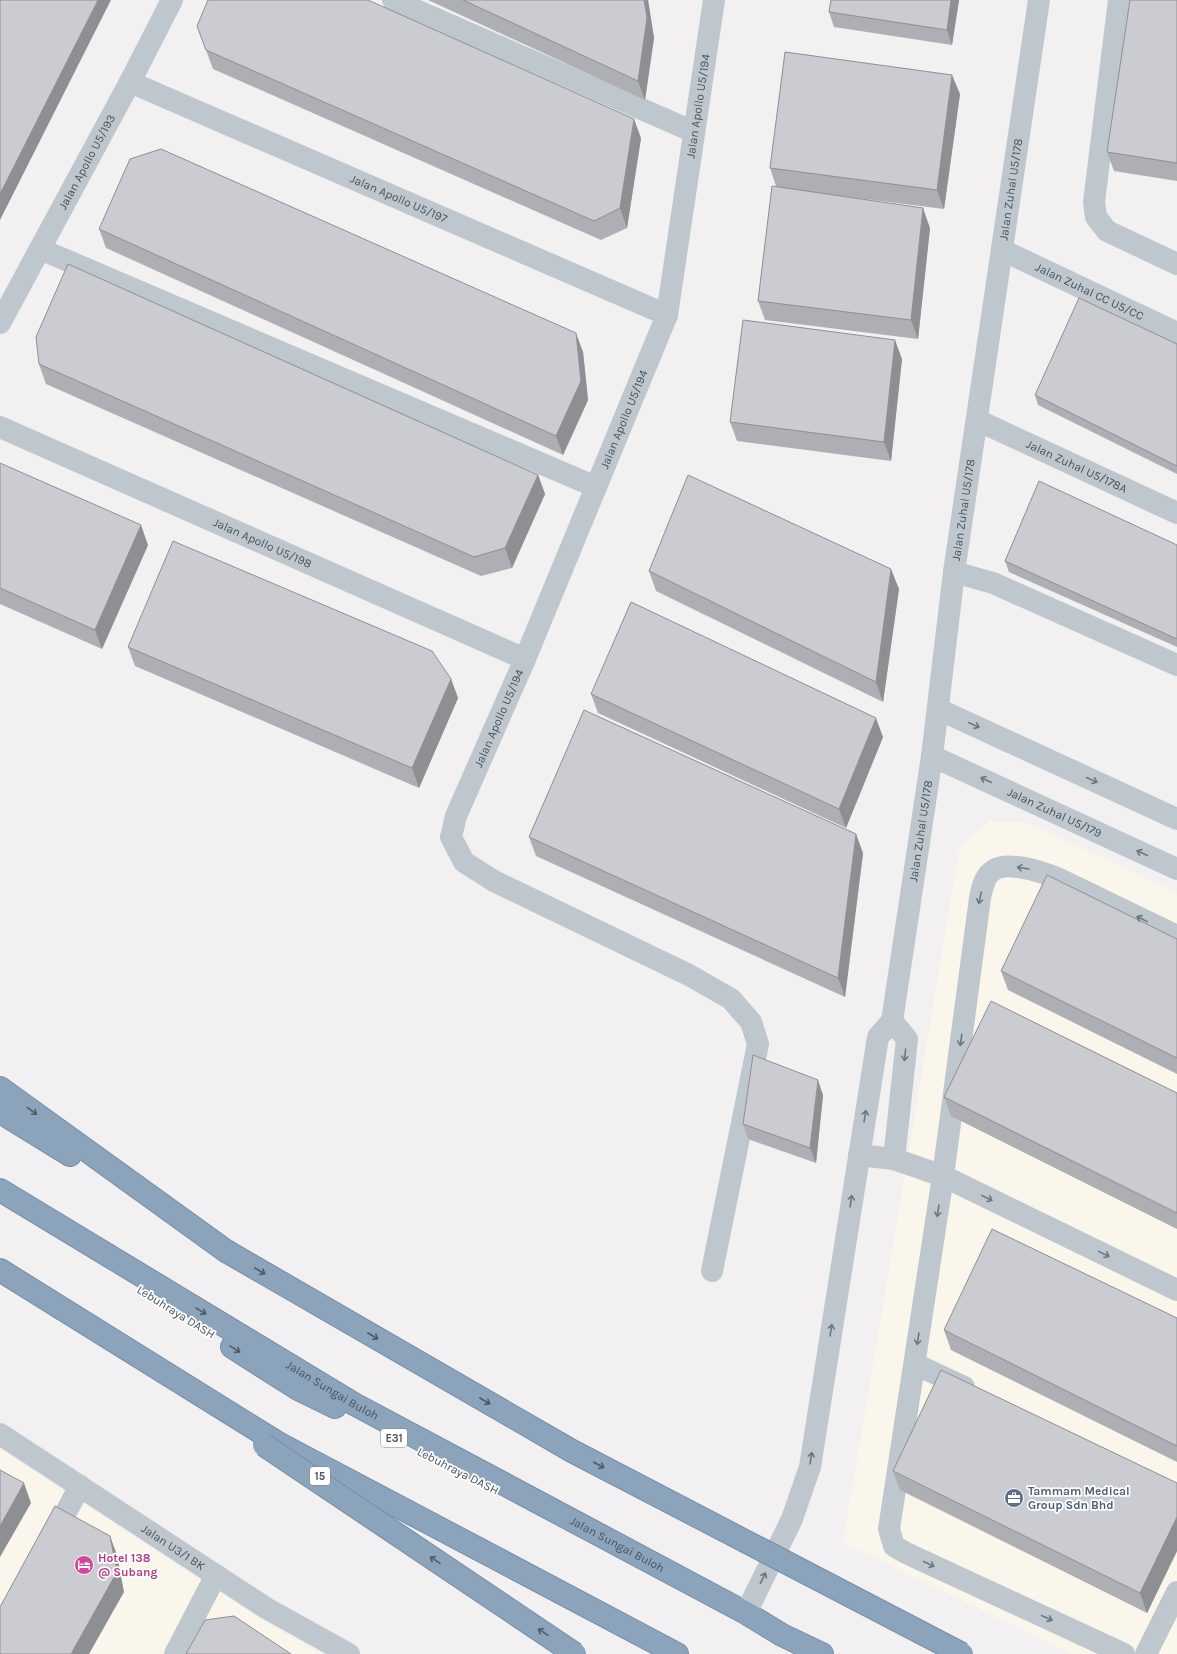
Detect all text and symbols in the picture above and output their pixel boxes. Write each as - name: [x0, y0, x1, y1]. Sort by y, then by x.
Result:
- street label: Jalan Apollo U5/194: [683, 53, 713, 160]
- street label: Jalan Apollo U5/193: [56, 112, 118, 212]
- street label: Jalan Zuhal U5/178: [996, 138, 1025, 241]
- street label: Jalan Apollo U5/197: [348, 171, 450, 226]
- street label: Jalan Zuhal CC U5/CC: [1033, 260, 1146, 323]
- street label: Jalan Apollo U5/194: [597, 368, 651, 471]
- street label: Jalan Zuhal U5/178A: [1024, 437, 1130, 496]
- street label: Jalan Zuhal U5/178: [949, 458, 978, 562]
- street label: Jalan Apollo U5/198: [211, 515, 314, 571]
- street label: Jalan Apollo U5/194: [471, 667, 527, 770]
- one-way arrow: [967, 722, 979, 729]
- one-way arrow: [980, 776, 992, 783]
- one-way arrow: [1085, 777, 1097, 784]
- street label: Jalan Zuhal U5/178: [906, 779, 935, 883]
- street label: Jalan Zuhal U5/179: [1005, 785, 1104, 840]
- one-way arrow: [1136, 849, 1148, 856]
- one-way arrow: [1017, 864, 1030, 872]
- one-way arrow: [976, 891, 984, 904]
- one-way arrow: [1136, 915, 1148, 922]
- one-way arrow: [957, 1034, 965, 1047]
- one-way arrow: [901, 1048, 909, 1061]
- one-way arrow: [26, 1107, 37, 1115]
- one-way arrow: [861, 1110, 869, 1123]
- one-way arrow: [847, 1195, 855, 1208]
- one-way arrow: [981, 1195, 993, 1202]
- one-way arrow: [934, 1204, 942, 1217]
- one-way arrow: [1098, 1251, 1110, 1258]
- one-way arrow: [254, 1267, 266, 1275]
- street label: Lebuhraya DASH: [134, 1282, 218, 1342]
- one-way arrow: [195, 1308, 207, 1316]
- one-way arrow: [827, 1324, 835, 1337]
- one-way arrow: [367, 1332, 379, 1340]
- one-way arrow: [914, 1333, 922, 1346]
- one-way arrow: [229, 1345, 240, 1353]
- street label: Jalan Sungai Buloh: [283, 1358, 381, 1423]
- one-way arrow: [479, 1397, 491, 1405]
- road number: E31: [381, 1429, 407, 1447]
- street label: Lebuhraya DASH: [415, 1444, 501, 1498]
- one-way arrow: [807, 1452, 815, 1465]
- one-way arrow: [592, 1461, 604, 1469]
- road number: 15: [310, 1467, 330, 1485]
- place label: Tammam Medical Group Sdn Bhd: [1028, 1484, 1130, 1512]
- office icon: Tammam Medical Group Sdn Bhd: [1003, 1487, 1025, 1509]
- street label: Jalan Sungai Buloh: [568, 1513, 667, 1575]
- street label: Jalan U3/1 BK: [139, 1521, 208, 1574]
- place label: Hotel 138 @ Subang: [98, 1551, 157, 1579]
- hotel icon: Hotel 138 @ Subang: [73, 1554, 95, 1576]
- one-way arrow: [430, 1556, 441, 1564]
- one-way arrow: [922, 1561, 934, 1568]
- one-way arrow: [760, 1573, 767, 1585]
- one-way arrow: [1040, 1615, 1052, 1622]
- one-way arrow: [538, 1628, 549, 1636]

